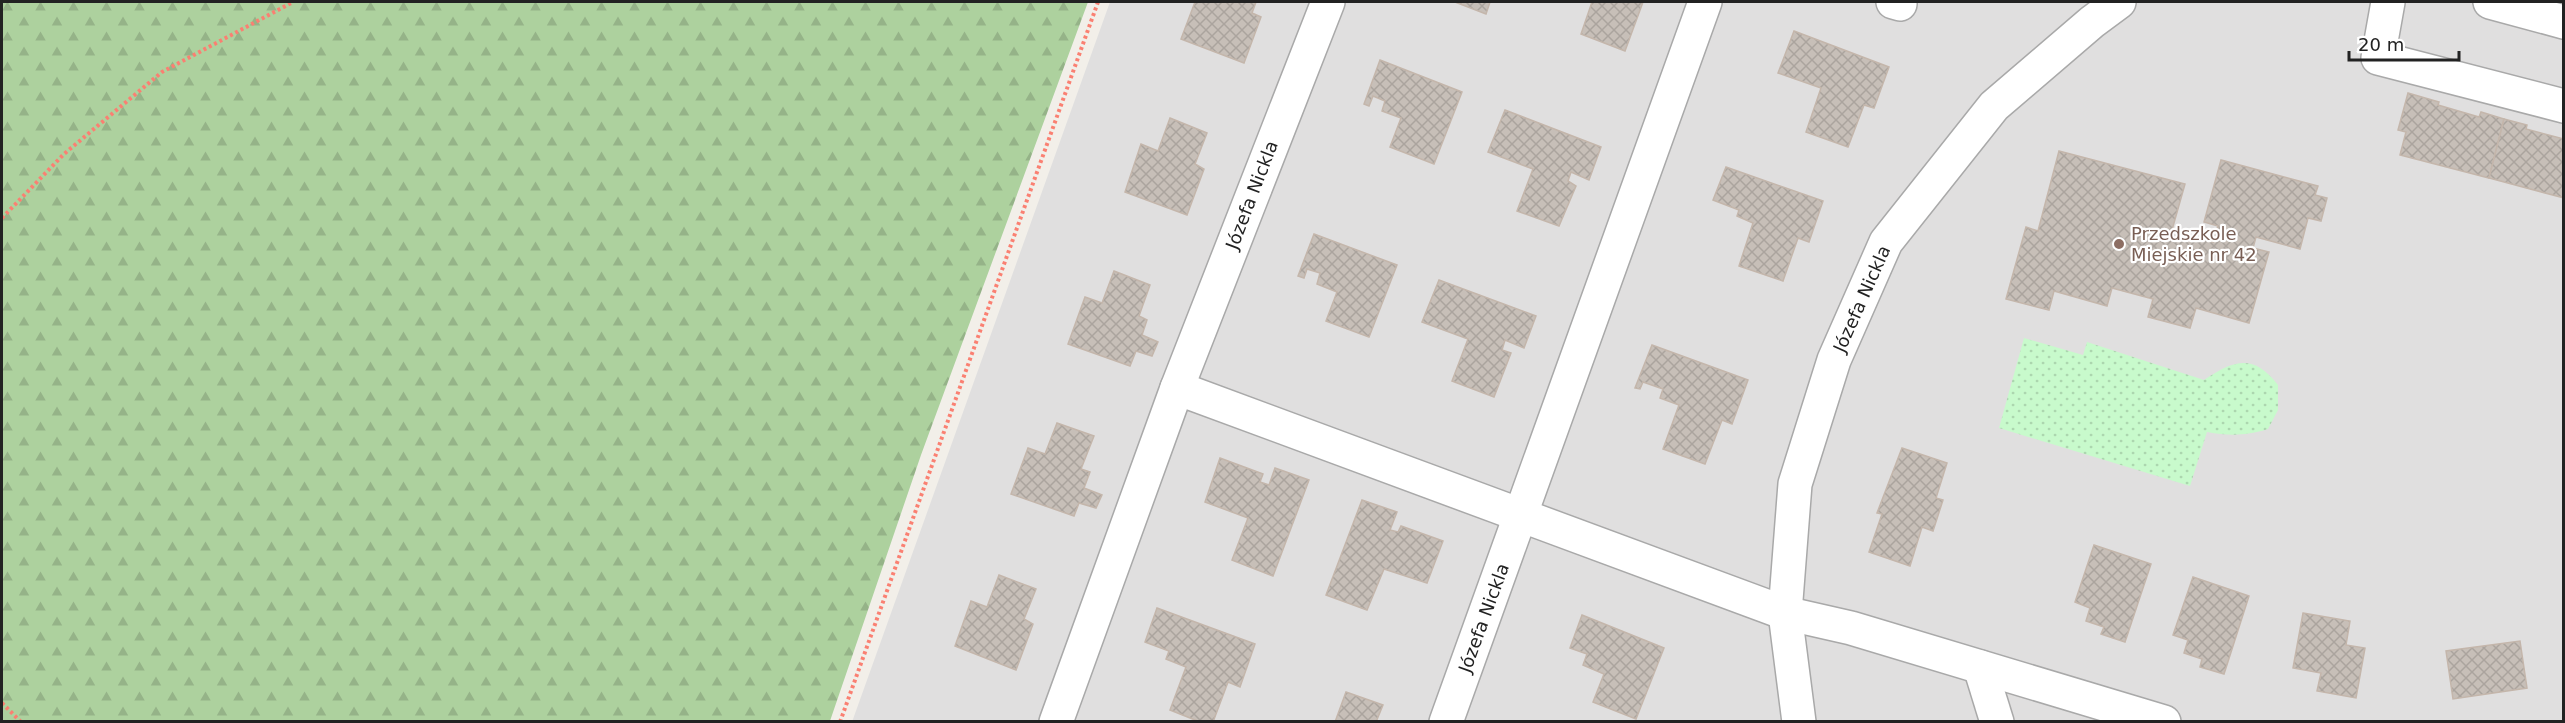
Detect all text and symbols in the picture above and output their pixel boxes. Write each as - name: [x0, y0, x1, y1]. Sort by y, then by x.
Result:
- scale bar: [2349, 24, 2458, 62]
- text: 20 m: [2358, 34, 2404, 55]
- street label: Józefa Nickla: [1221, 137, 1282, 253]
- place label: Przedszkole Miejskie nr 42: [2131, 223, 2257, 265]
- marker: Przedszkole Miejskie nr 42: [2112, 237, 2126, 251]
- street label: Józefa Nickla: [1828, 242, 1894, 356]
- street label: Józefa Nickla: [1454, 560, 1513, 676]

